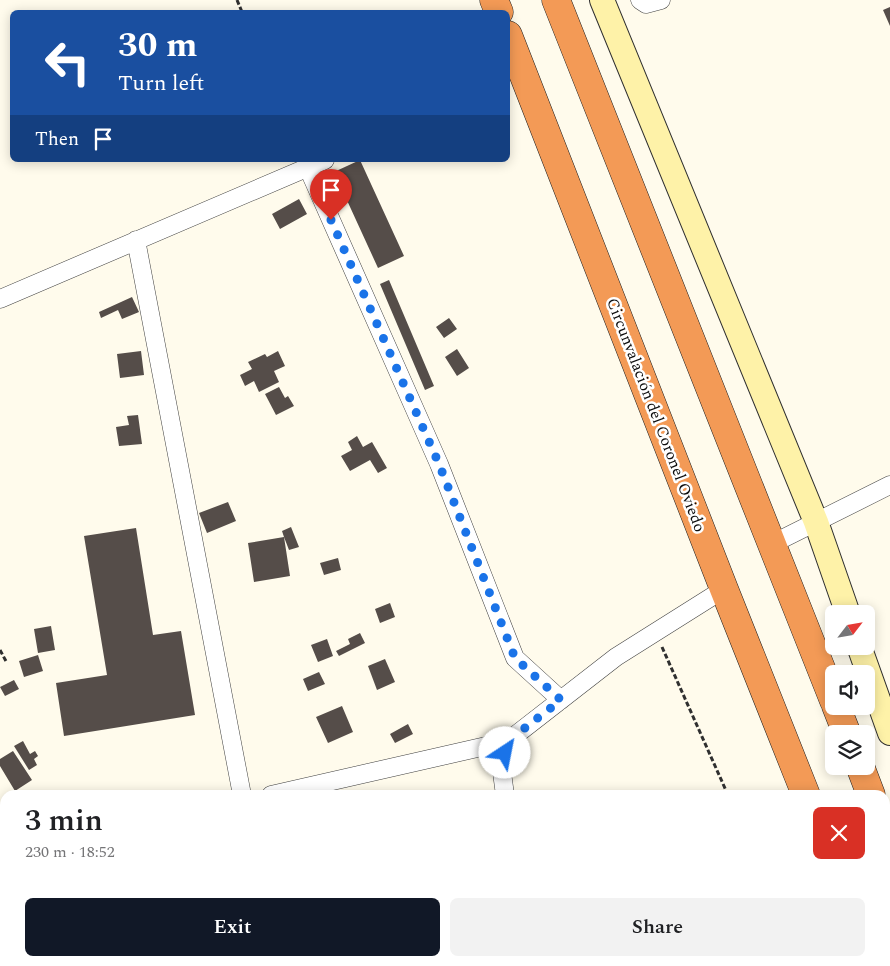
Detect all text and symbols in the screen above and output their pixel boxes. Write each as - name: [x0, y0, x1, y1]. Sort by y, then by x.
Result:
- text: 30 m: [118, 19, 198, 72]
- icon: left: [35, 30, 100, 95]
- text: Turn left: [118, 67, 204, 100]
- text: Then: [35, 125, 79, 154]
- icon: arrive: [89, 125, 117, 153]
- pin: [310, 169, 352, 220]
- icon: arrive: [317, 176, 345, 204]
- street label: Circunvalación del Coronel Oviedo: [600, 294, 712, 536]
- north arrow: [825, 605, 875, 655]
- map controls: [825, 605, 875, 775]
- button: sound: [825, 665, 875, 715]
- button: layers: [825, 725, 875, 775]
- position arrow: [478, 726, 530, 778]
- text: 3 min: [25, 798, 103, 844]
- button: close: [813, 807, 865, 859]
- text: 230 m · 18:52: [25, 840, 115, 864]
- button: Exit: [25, 898, 440, 956]
- button: Share: [450, 898, 865, 956]

